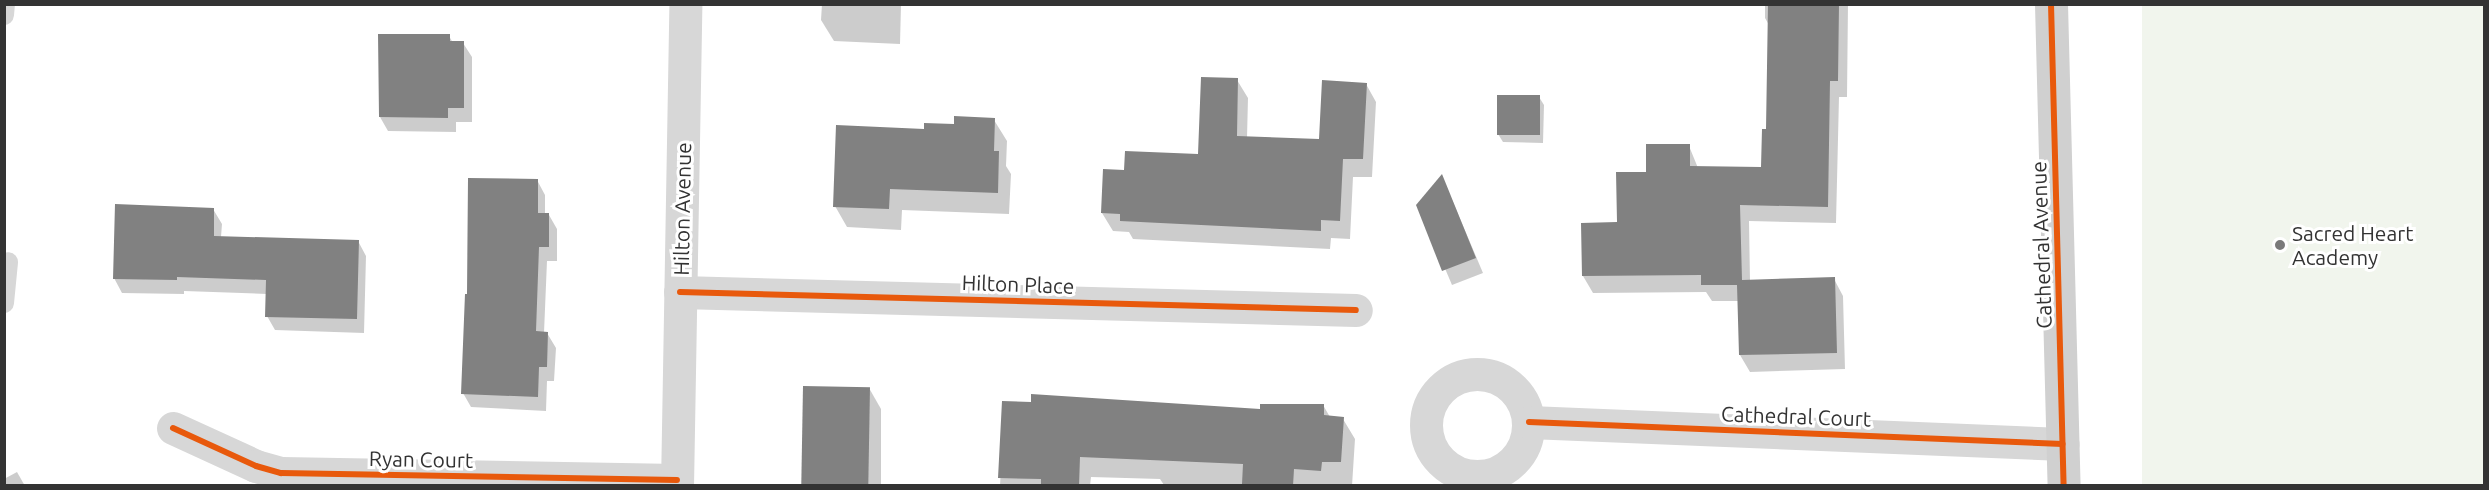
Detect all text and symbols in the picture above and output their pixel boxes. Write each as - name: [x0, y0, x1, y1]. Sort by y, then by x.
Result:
- street label: Hilton Avenue: [668, 142, 696, 276]
- street label: Cathedral Avenue: [2025, 161, 2057, 329]
- place label: Sacred Heart Academy: [2292, 220, 2413, 270]
- marker: Sacred Heart Academy: [2273, 238, 2287, 252]
- street label: Hilton Place: [961, 269, 1075, 299]
- street label: Cathedral Court: [1721, 401, 1871, 431]
- street label: Ryan Court: [369, 445, 473, 473]

